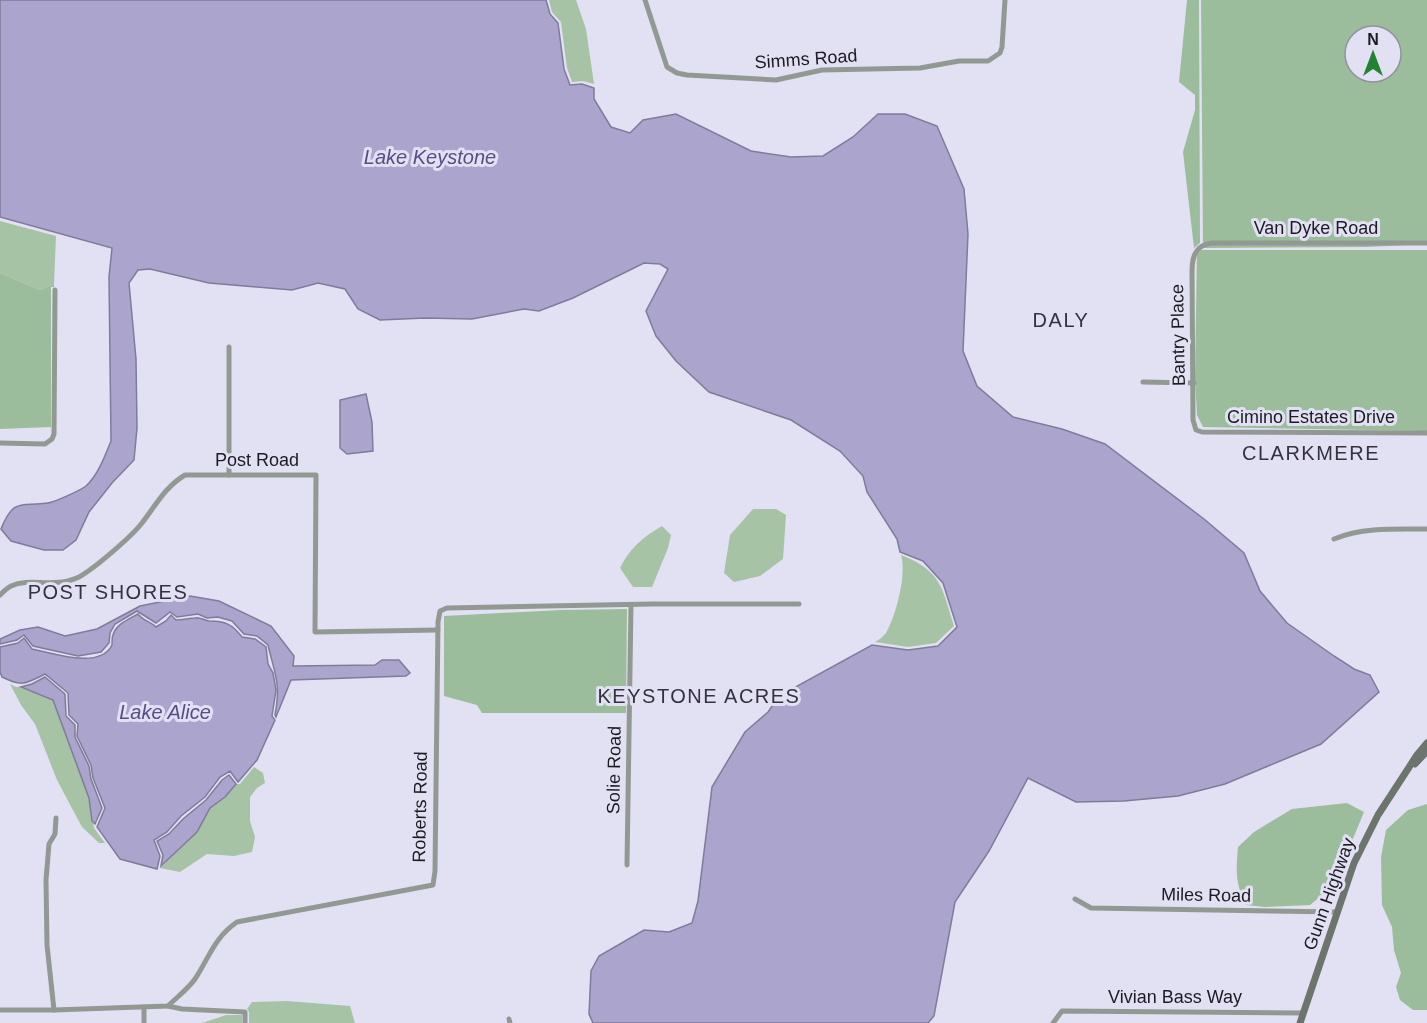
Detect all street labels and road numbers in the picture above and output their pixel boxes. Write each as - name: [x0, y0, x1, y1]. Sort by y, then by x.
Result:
- street label: Simms Road: [754, 45, 858, 73]
- street label: Van Dyke Road: [1254, 218, 1378, 238]
- street label: Bantry Place: [1167, 284, 1189, 386]
- street label: Cimino Estates Drive: [1227, 407, 1395, 427]
- street label: Post Road: [215, 450, 299, 470]
- street label: Solie Road: [603, 726, 625, 814]
- street label: Roberts Road: [409, 751, 431, 863]
- street label: Gunn Highway: [1299, 835, 1359, 953]
- street label: Miles Road: [1161, 884, 1251, 906]
- street label: Vivian Bass Way: [1108, 987, 1242, 1007]

